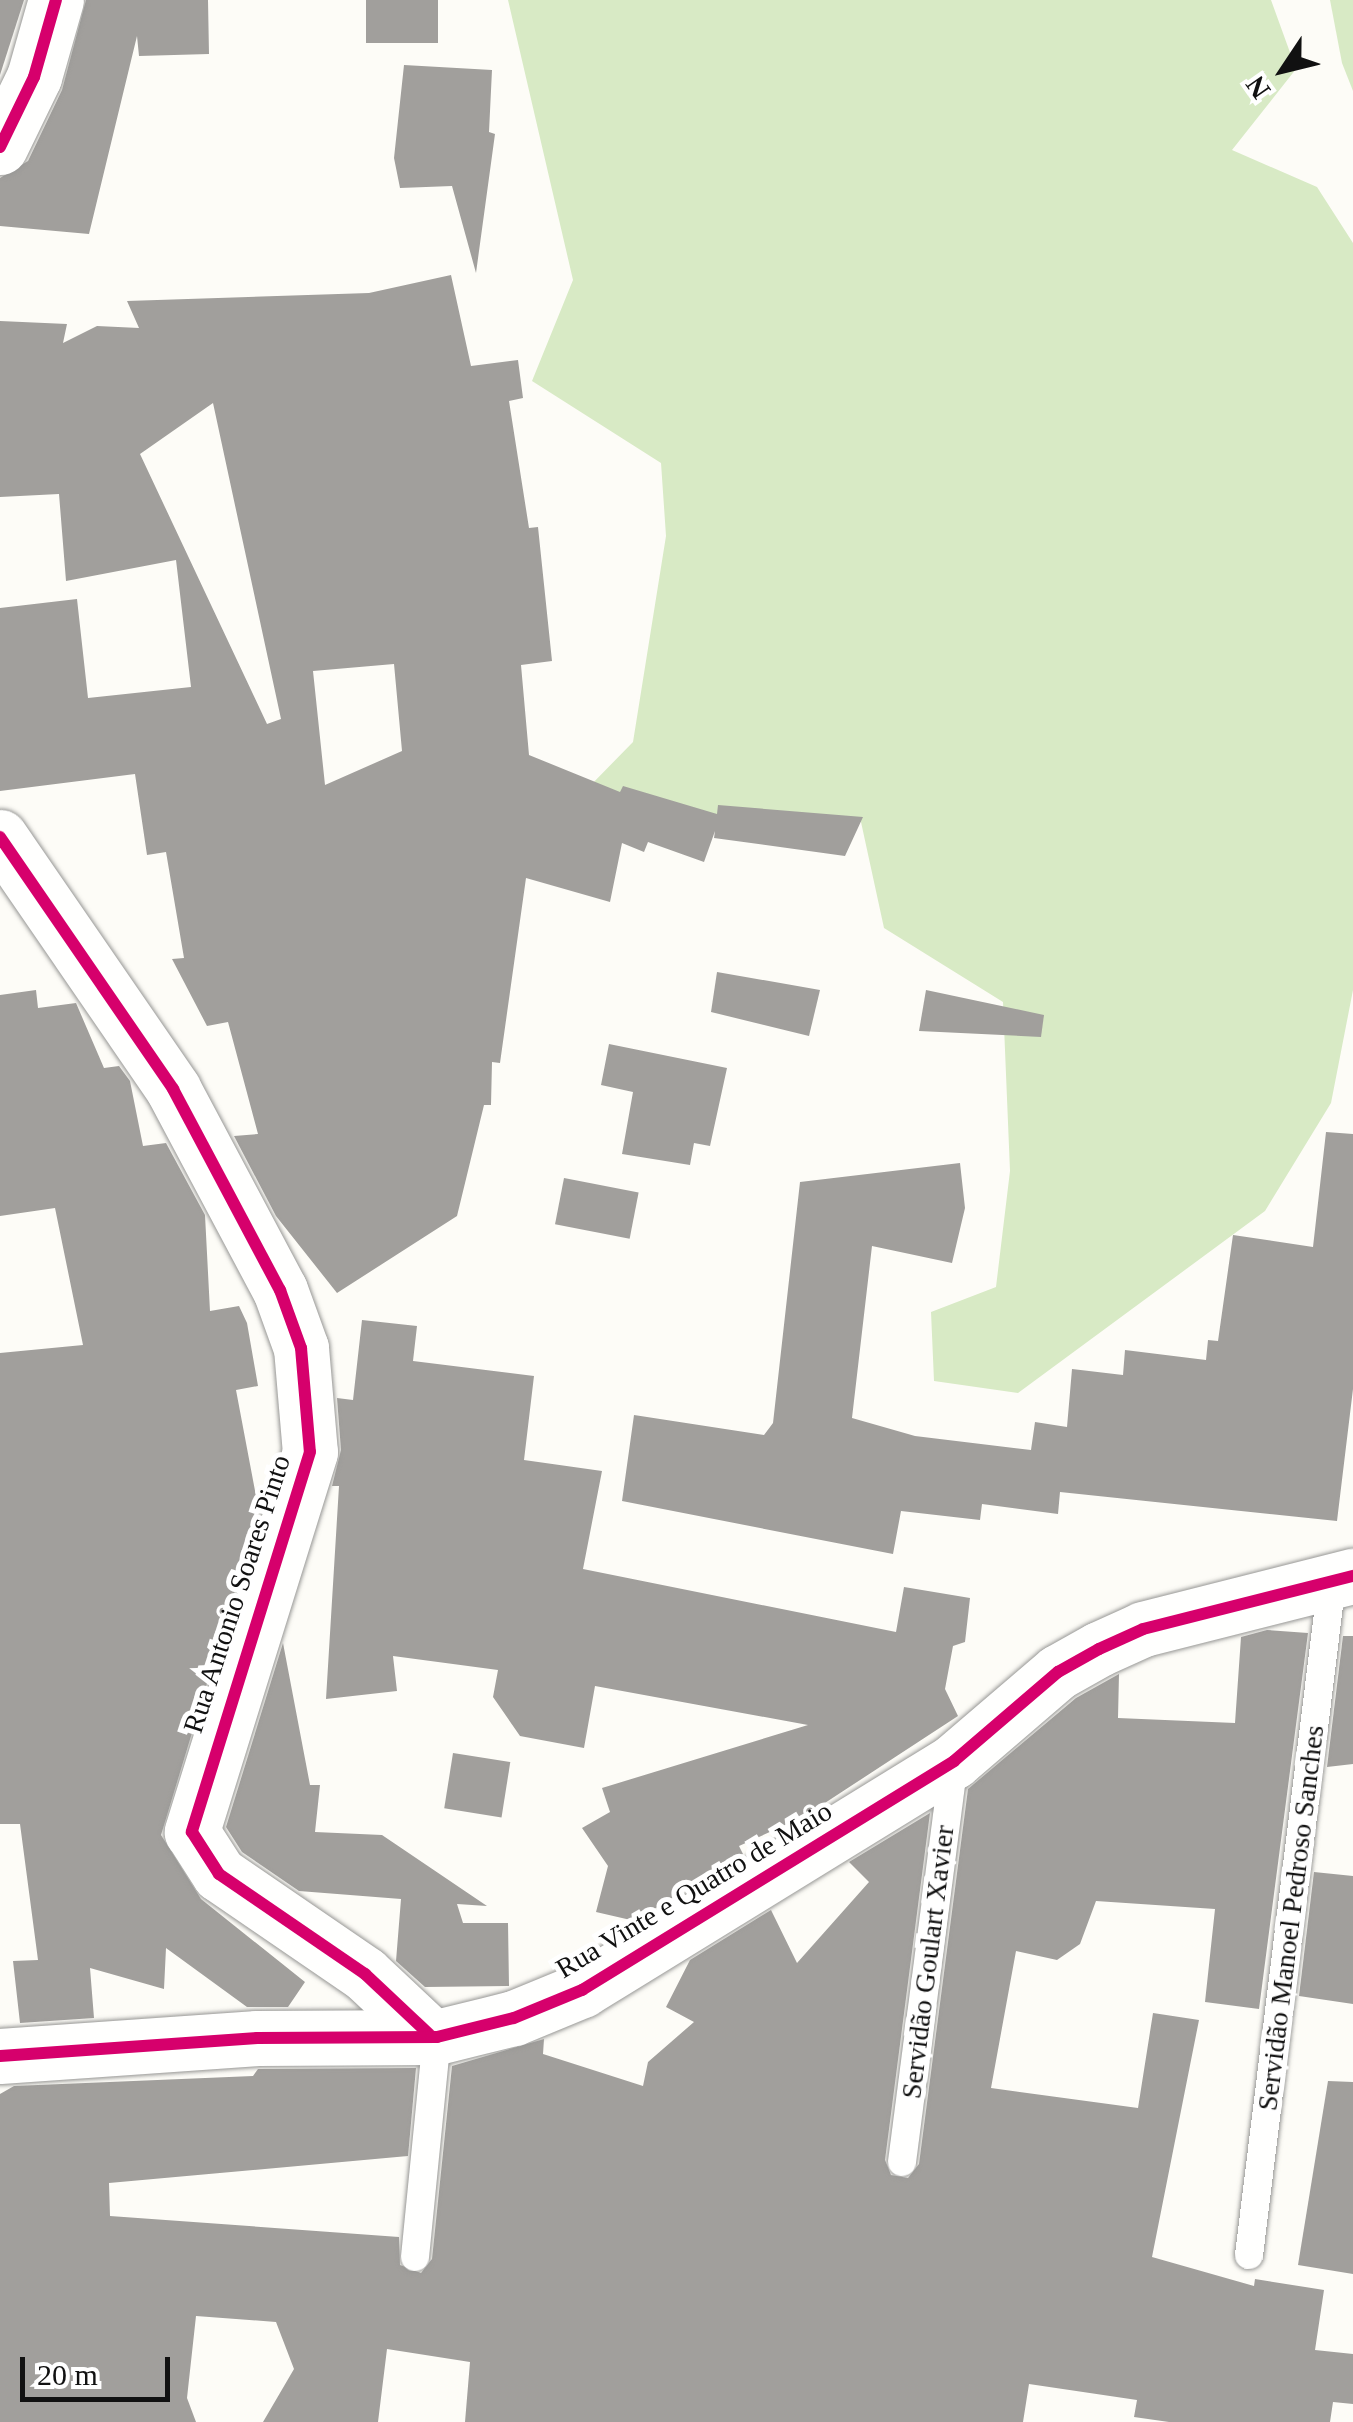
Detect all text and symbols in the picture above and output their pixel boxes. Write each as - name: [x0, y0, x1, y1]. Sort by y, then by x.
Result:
- north arrow: [1233, 20, 1333, 120]
- text: N: [1240, 70, 1277, 105]
- street label: Rua Antonio Soares Pinto: [176, 1450, 298, 1738]
- street label: Servidão Manoel Pedroso Sanches: [1251, 1723, 1331, 2113]
- street label: Rua Vinte e Quatro de Maio: [550, 1794, 838, 1986]
- street label: Servidão Goulart Xavier: [895, 1823, 961, 2101]
- scale bar: [25, 2337, 175, 2399]
- text: 20 m: [37, 2358, 98, 2391]

